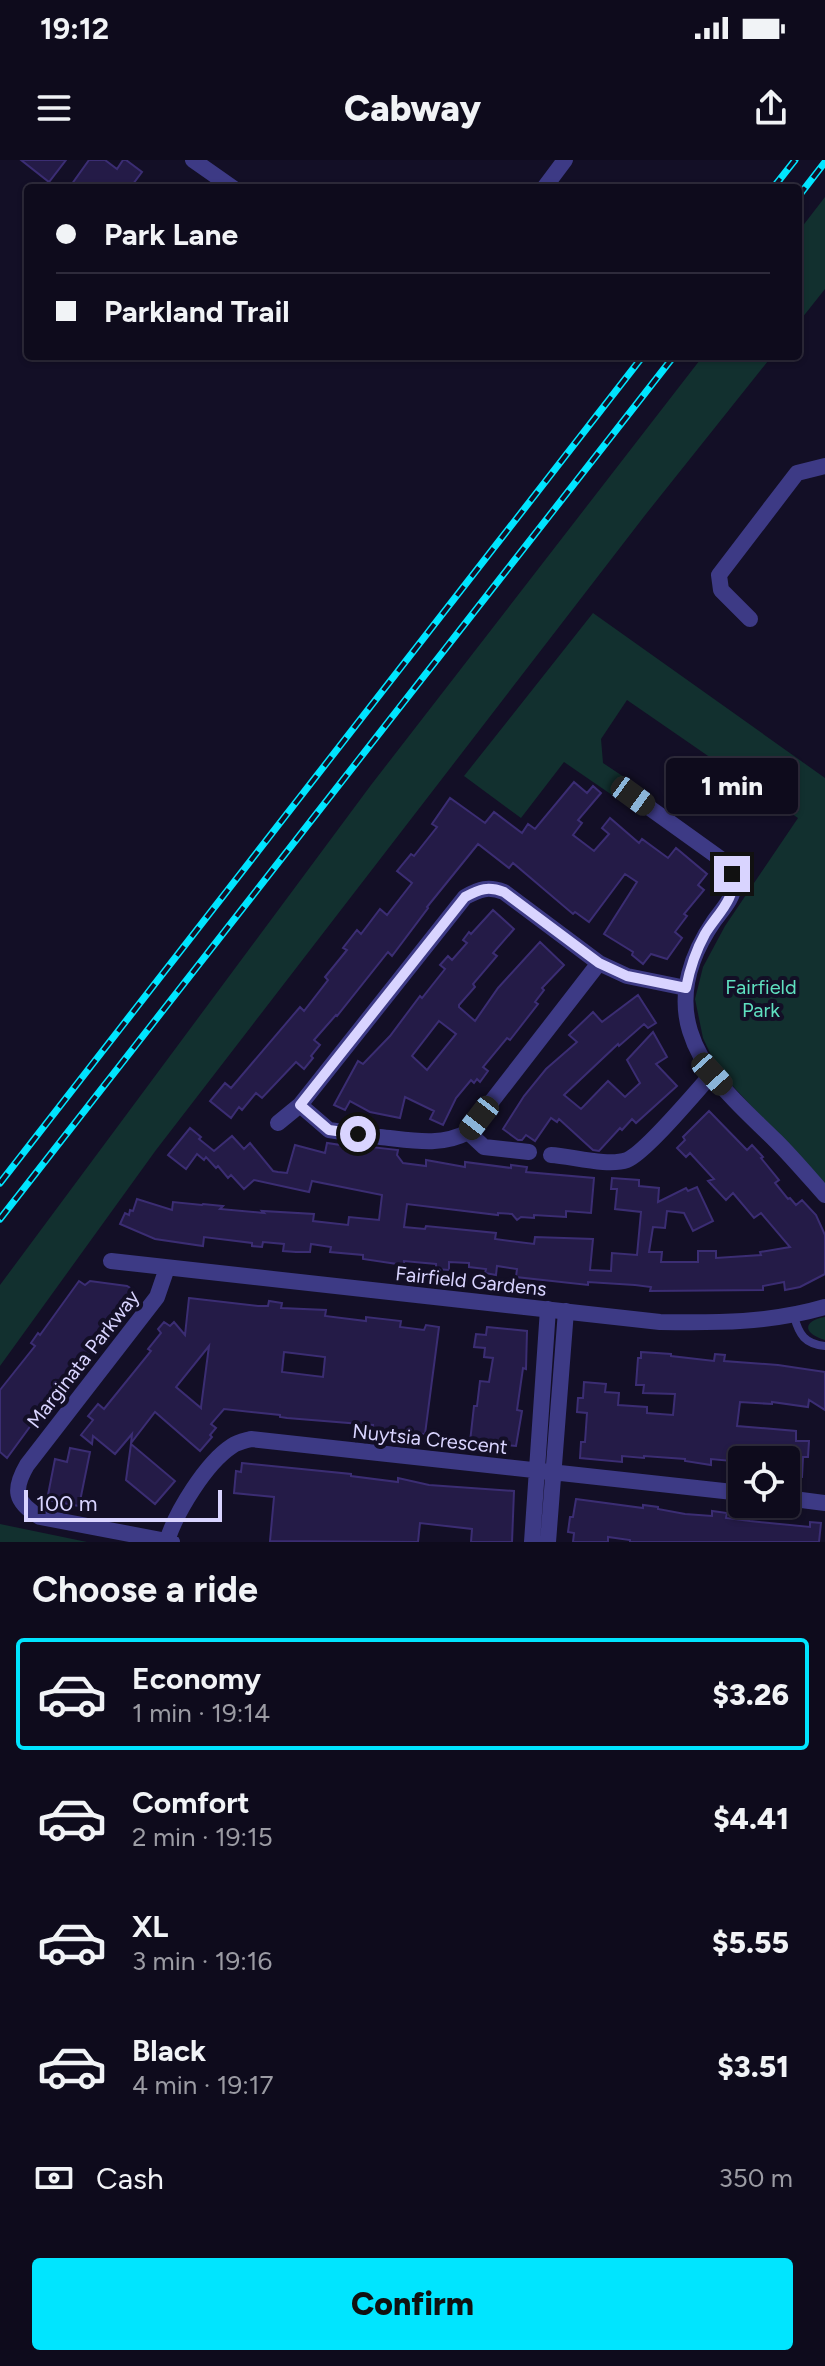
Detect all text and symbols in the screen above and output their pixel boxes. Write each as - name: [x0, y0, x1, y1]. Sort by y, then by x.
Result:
- text: 19:12: [40, 10, 109, 47]
- icon: menu: [32, 86, 76, 130]
- icon: share: [749, 86, 793, 130]
- text: Cabway: [344, 87, 481, 130]
- text: Park Lane: [104, 216, 238, 253]
- text: Parkland Trail: [104, 293, 290, 330]
- callout: 1 min: [666, 758, 798, 814]
- text: 1 min: [701, 770, 763, 802]
- car: [607, 772, 659, 820]
- route end: [714, 856, 750, 892]
- park label: Fairfield Park: [725, 975, 797, 1022]
- car: [687, 1048, 737, 1100]
- car: [455, 1092, 503, 1144]
- route start: [340, 1116, 376, 1152]
- street label: Fairfield Gardens: [394, 1261, 548, 1301]
- street label: Marginata Parkway: [22, 1285, 145, 1433]
- street label: Nuytsia Crescent: [351, 1419, 509, 1459]
- map controls: [728, 1446, 800, 1518]
- button: locate: [728, 1446, 800, 1518]
- scale bar: [24, 1486, 222, 1522]
- text: 100 m: [36, 1490, 97, 1517]
- text: Choose a ride: [32, 1568, 258, 1611]
- icon: car: [36, 1658, 108, 1730]
- text: Economy: [132, 1660, 261, 1697]
- text: $3.26: [712, 1676, 789, 1713]
- text: 1 min · 19:14: [132, 1697, 270, 1729]
- icon: car: [36, 1782, 108, 1854]
- text: Comfort: [132, 1784, 250, 1821]
- text: $4.41: [713, 1800, 789, 1837]
- text: 2 min · 19:15: [132, 1821, 273, 1853]
- icon: car: [36, 1906, 108, 1978]
- text: XL: [132, 1908, 168, 1945]
- text: $5.55: [712, 1924, 789, 1961]
- text: 3 min · 19:16: [132, 1945, 272, 1977]
- icon: car: [36, 2030, 108, 2102]
- text: Black: [132, 2032, 206, 2069]
- text: $3.51: [717, 2048, 789, 2085]
- text: 4 min · 19:17: [132, 2069, 273, 2101]
- icon: cash: [32, 2156, 76, 2200]
- text: Cash: [96, 2160, 164, 2197]
- text: 350 m: [719, 2162, 793, 2194]
- button: Confirm: [32, 2258, 793, 2350]

